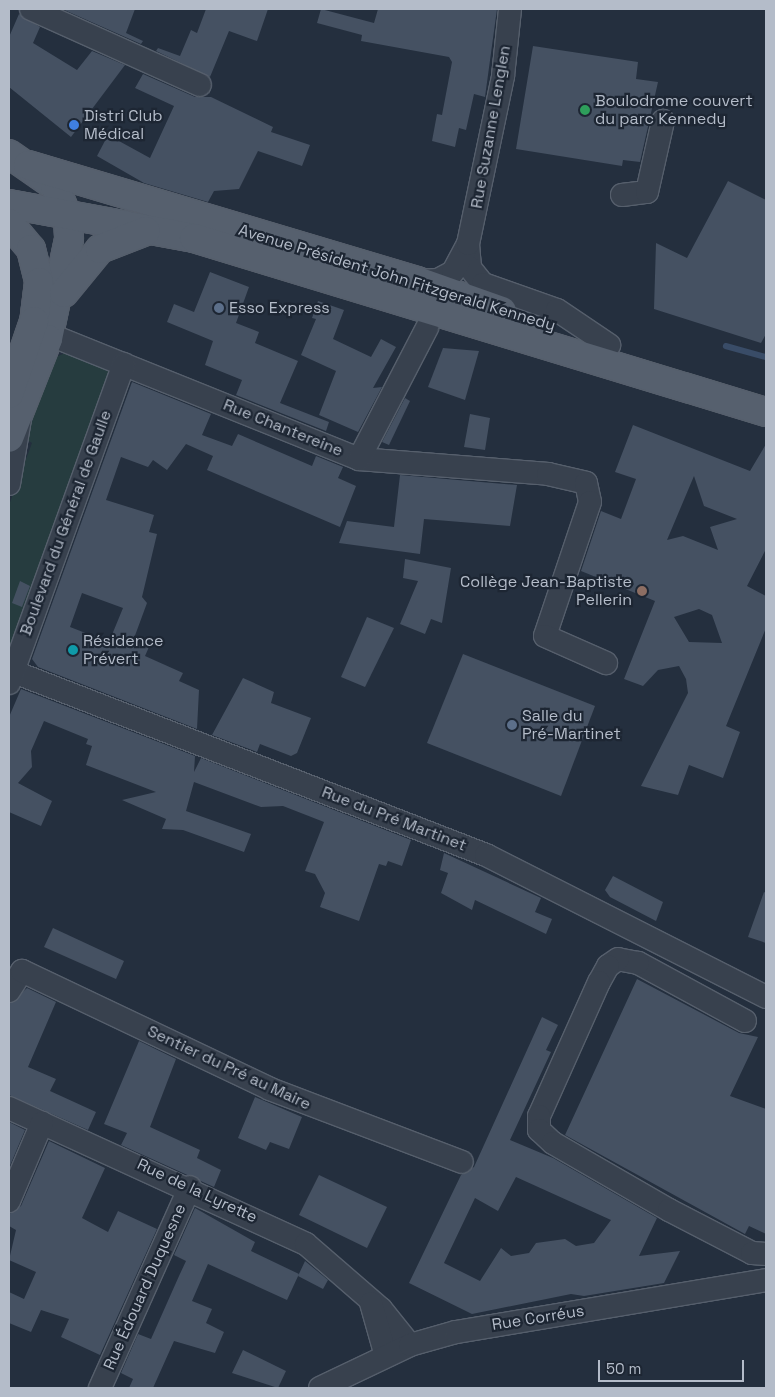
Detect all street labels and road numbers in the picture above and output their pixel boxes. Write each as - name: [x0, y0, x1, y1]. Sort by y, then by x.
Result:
- street label: Rue Suzanne Lenglen: [467, 44, 515, 210]
- street label: Avenue Président John Fitzgerald Kennedy: [236, 221, 558, 335]
- street label: Rue Chantereine: [220, 395, 346, 461]
- street label: Boulevard du Général de Gaulle: [16, 408, 116, 638]
- street label: Rue du Pré Martinet: [319, 783, 469, 855]
- street label: Sentier du Pré au Maire: [144, 1022, 314, 1114]
- street label: Rue de la Lyrette: [134, 1155, 260, 1227]
- street label: Rue Édouard Duquesne: [100, 1201, 190, 1373]
- street label: Rue Corréus: [491, 1301, 585, 1335]

